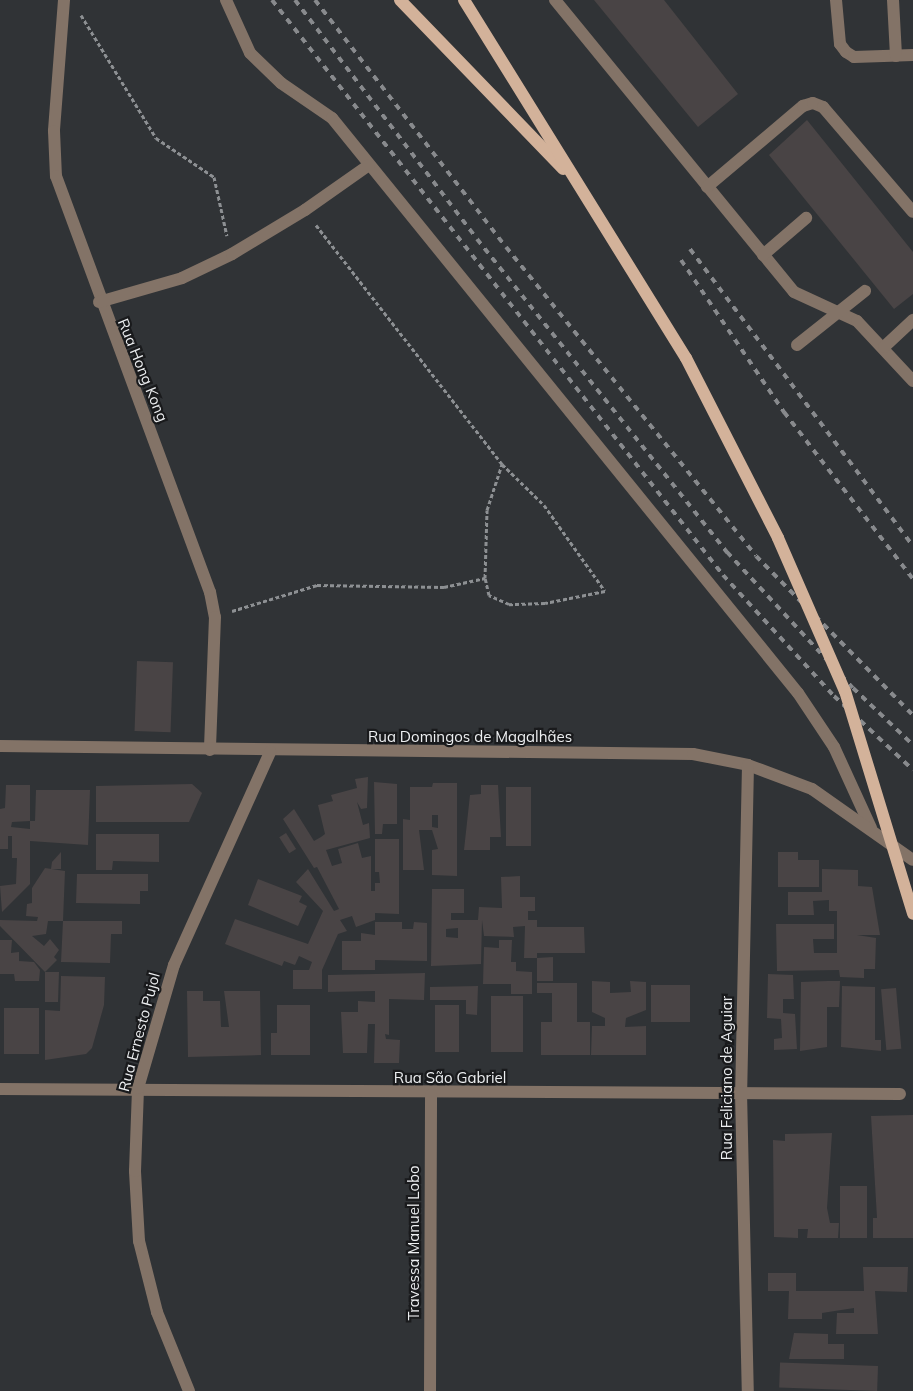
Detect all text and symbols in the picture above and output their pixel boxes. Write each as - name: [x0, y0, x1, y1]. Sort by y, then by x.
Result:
- street label: Rua Hong Kong: [114, 316, 172, 424]
- street label: Rua Domingos de Magalhães: [368, 728, 572, 746]
- street label: Rua Ernesto Pujol: [114, 971, 164, 1093]
- street label: Rua Feliciano de Aguiar: [718, 996, 736, 1160]
- street label: Rua São Gabriel: [394, 1069, 506, 1087]
- street label: Travessa Manuel Lobo: [405, 1165, 423, 1321]

